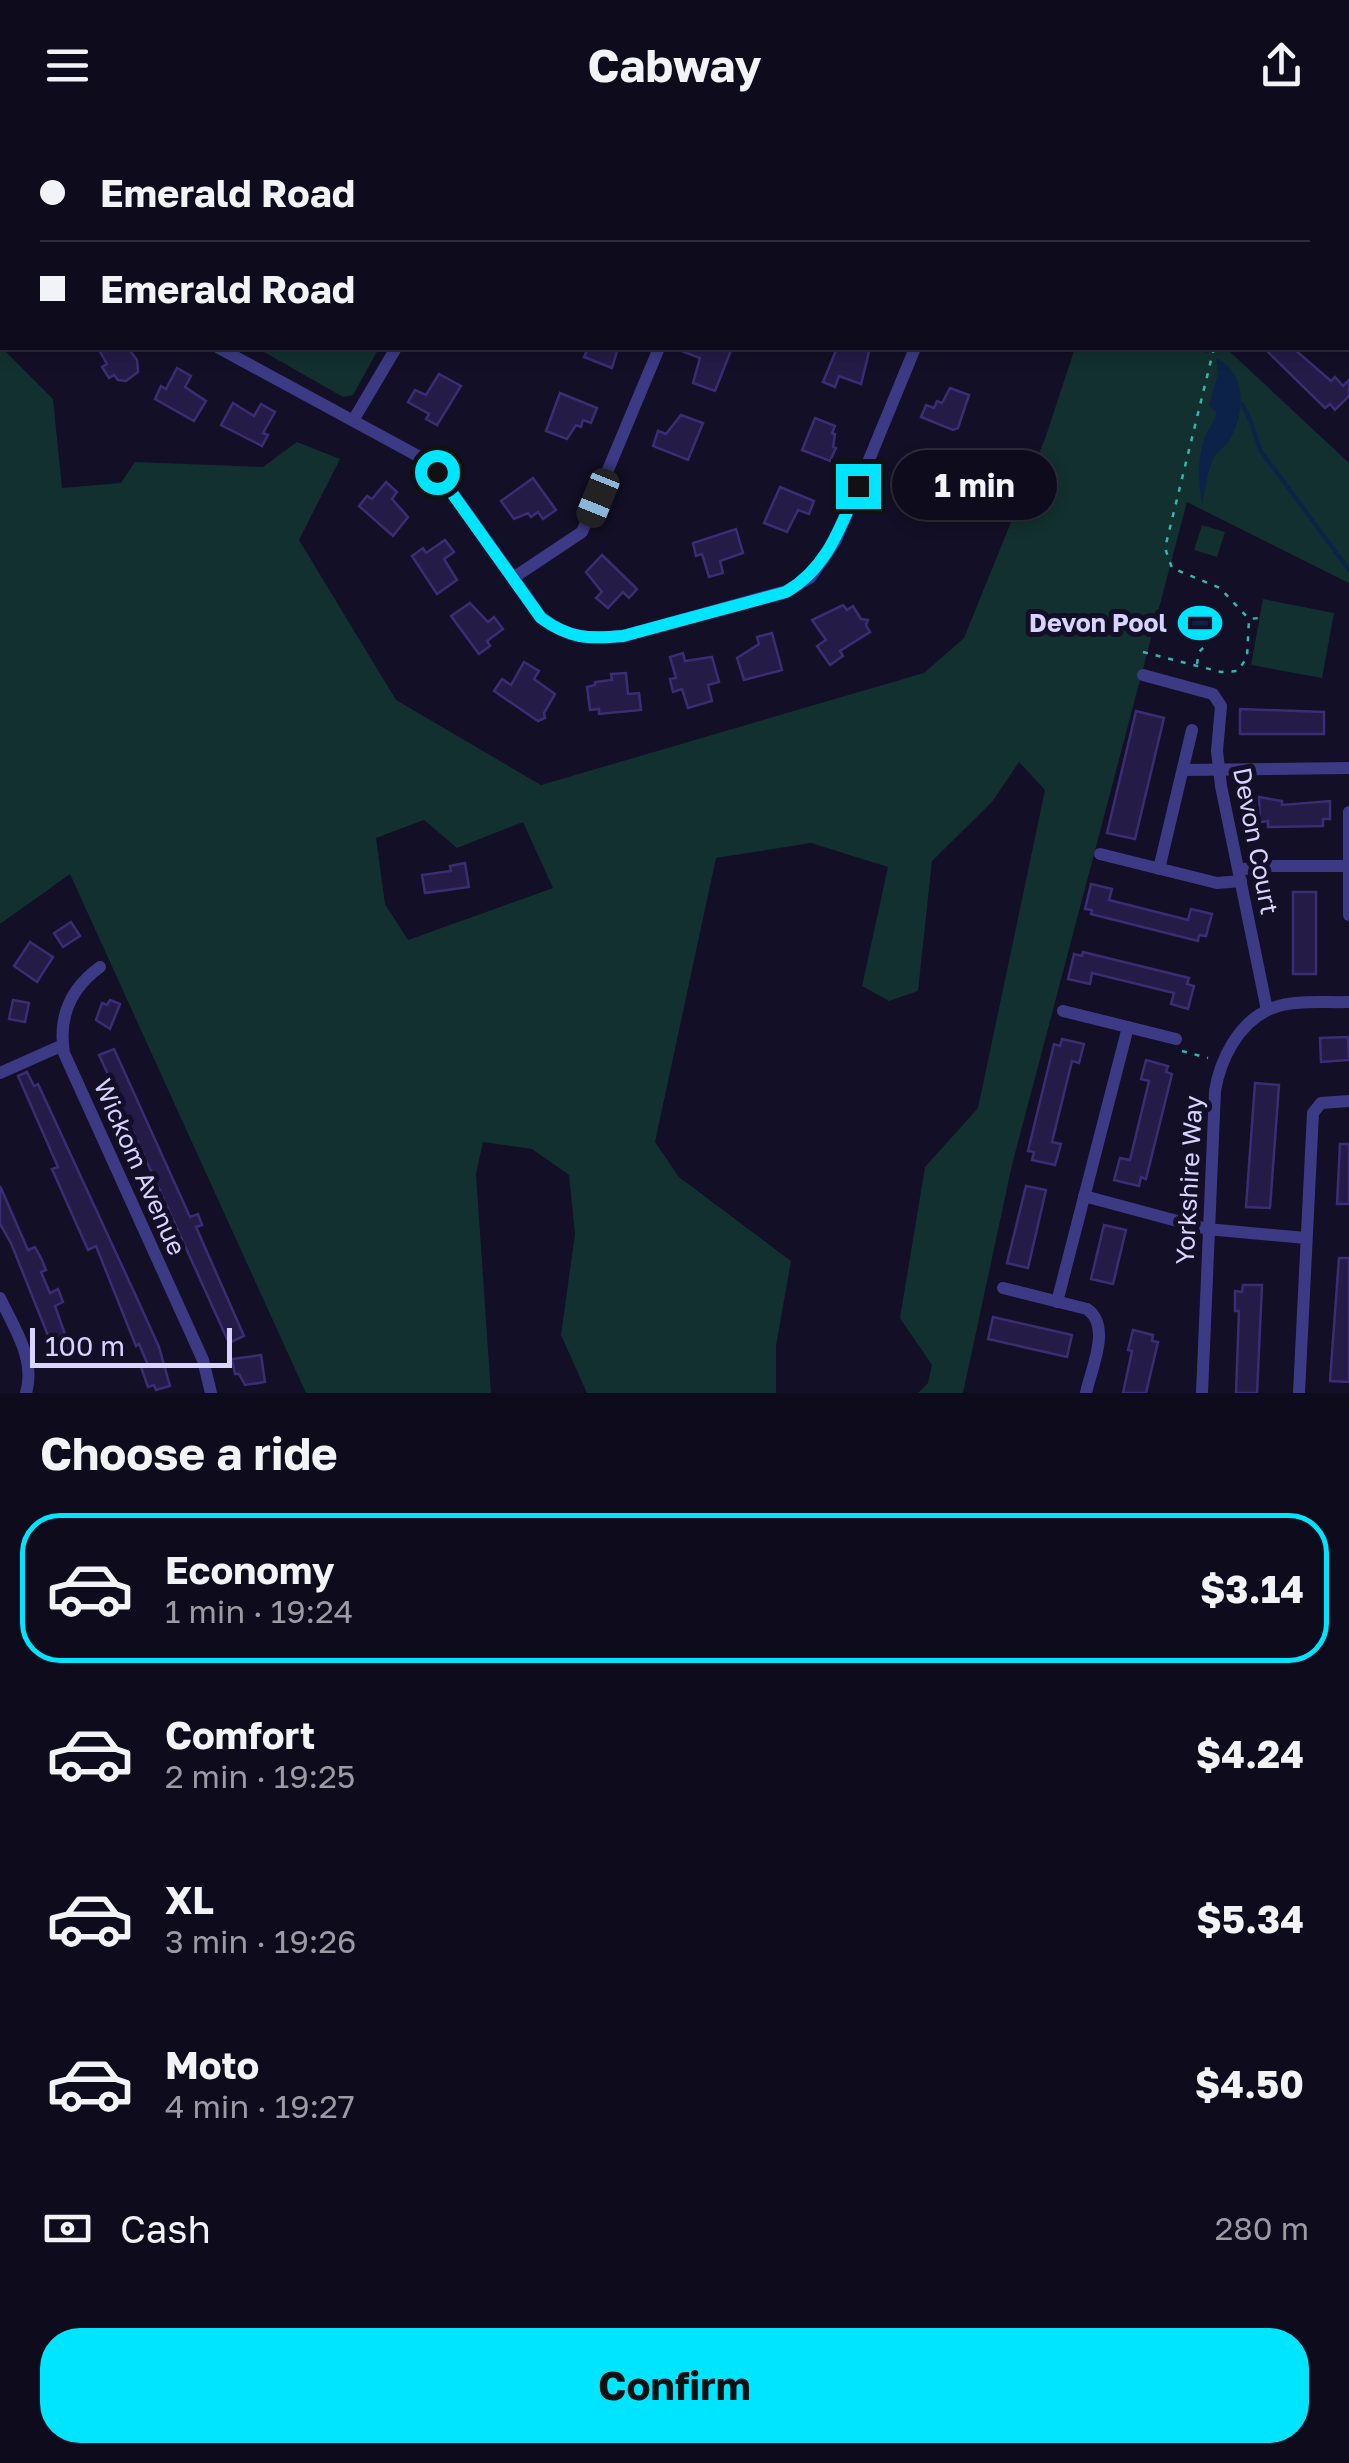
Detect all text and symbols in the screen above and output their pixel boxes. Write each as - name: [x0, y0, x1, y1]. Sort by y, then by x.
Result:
- icon: menu: [40, 38, 95, 93]
- text: Cabway: [587, 38, 762, 92]
- icon: share: [1254, 38, 1309, 93]
- text: Emerald Road: [100, 170, 355, 215]
- text: Emerald Road: [100, 266, 355, 311]
- route start: [415, 450, 460, 495]
- callout: 1 min: [893, 451, 1058, 521]
- route end: [836, 464, 881, 509]
- car: [573, 465, 623, 531]
- text: 1 min: [934, 466, 1015, 504]
- sports icon: Devon Pool: [1176, 599, 1224, 647]
- place label: Devon Pool: [1029, 607, 1167, 638]
- street label: Devon Court: [1227, 765, 1286, 917]
- street label: Wickom Avenue: [88, 1074, 193, 1260]
- street label: Yorkshire Way: [1169, 1095, 1208, 1265]
- scale bar: [30, 1323, 232, 1368]
- text: 100 m: [45, 1329, 125, 1362]
- text: Choose a ride: [40, 1426, 338, 1480]
- icon: car: [45, 1543, 135, 1633]
- text: Economy: [165, 1547, 334, 1592]
- text: $3.14: [1200, 1566, 1304, 1611]
- text: 1 min · 19:24: [165, 1592, 353, 1630]
- icon: car: [45, 1708, 135, 1798]
- text: Comfort: [165, 1712, 315, 1757]
- text: $4.24: [1196, 1731, 1304, 1776]
- text: 2 min · 19:25: [165, 1757, 355, 1795]
- icon: car: [45, 1873, 135, 1963]
- text: XL: [165, 1877, 214, 1922]
- text: $5.34: [1196, 1896, 1304, 1941]
- text: 3 min · 19:26: [165, 1922, 356, 1960]
- icon: car: [45, 2038, 135, 2128]
- text: Moto: [165, 2042, 259, 2087]
- text: $4.50: [1195, 2061, 1304, 2106]
- text: 4 min · 19:27: [165, 2087, 355, 2125]
- icon: cash: [40, 2201, 95, 2256]
- text: Cash: [120, 2206, 211, 2251]
- text: 280 m: [1215, 2209, 1309, 2247]
- button: Confirm: [40, 2328, 1309, 2443]

